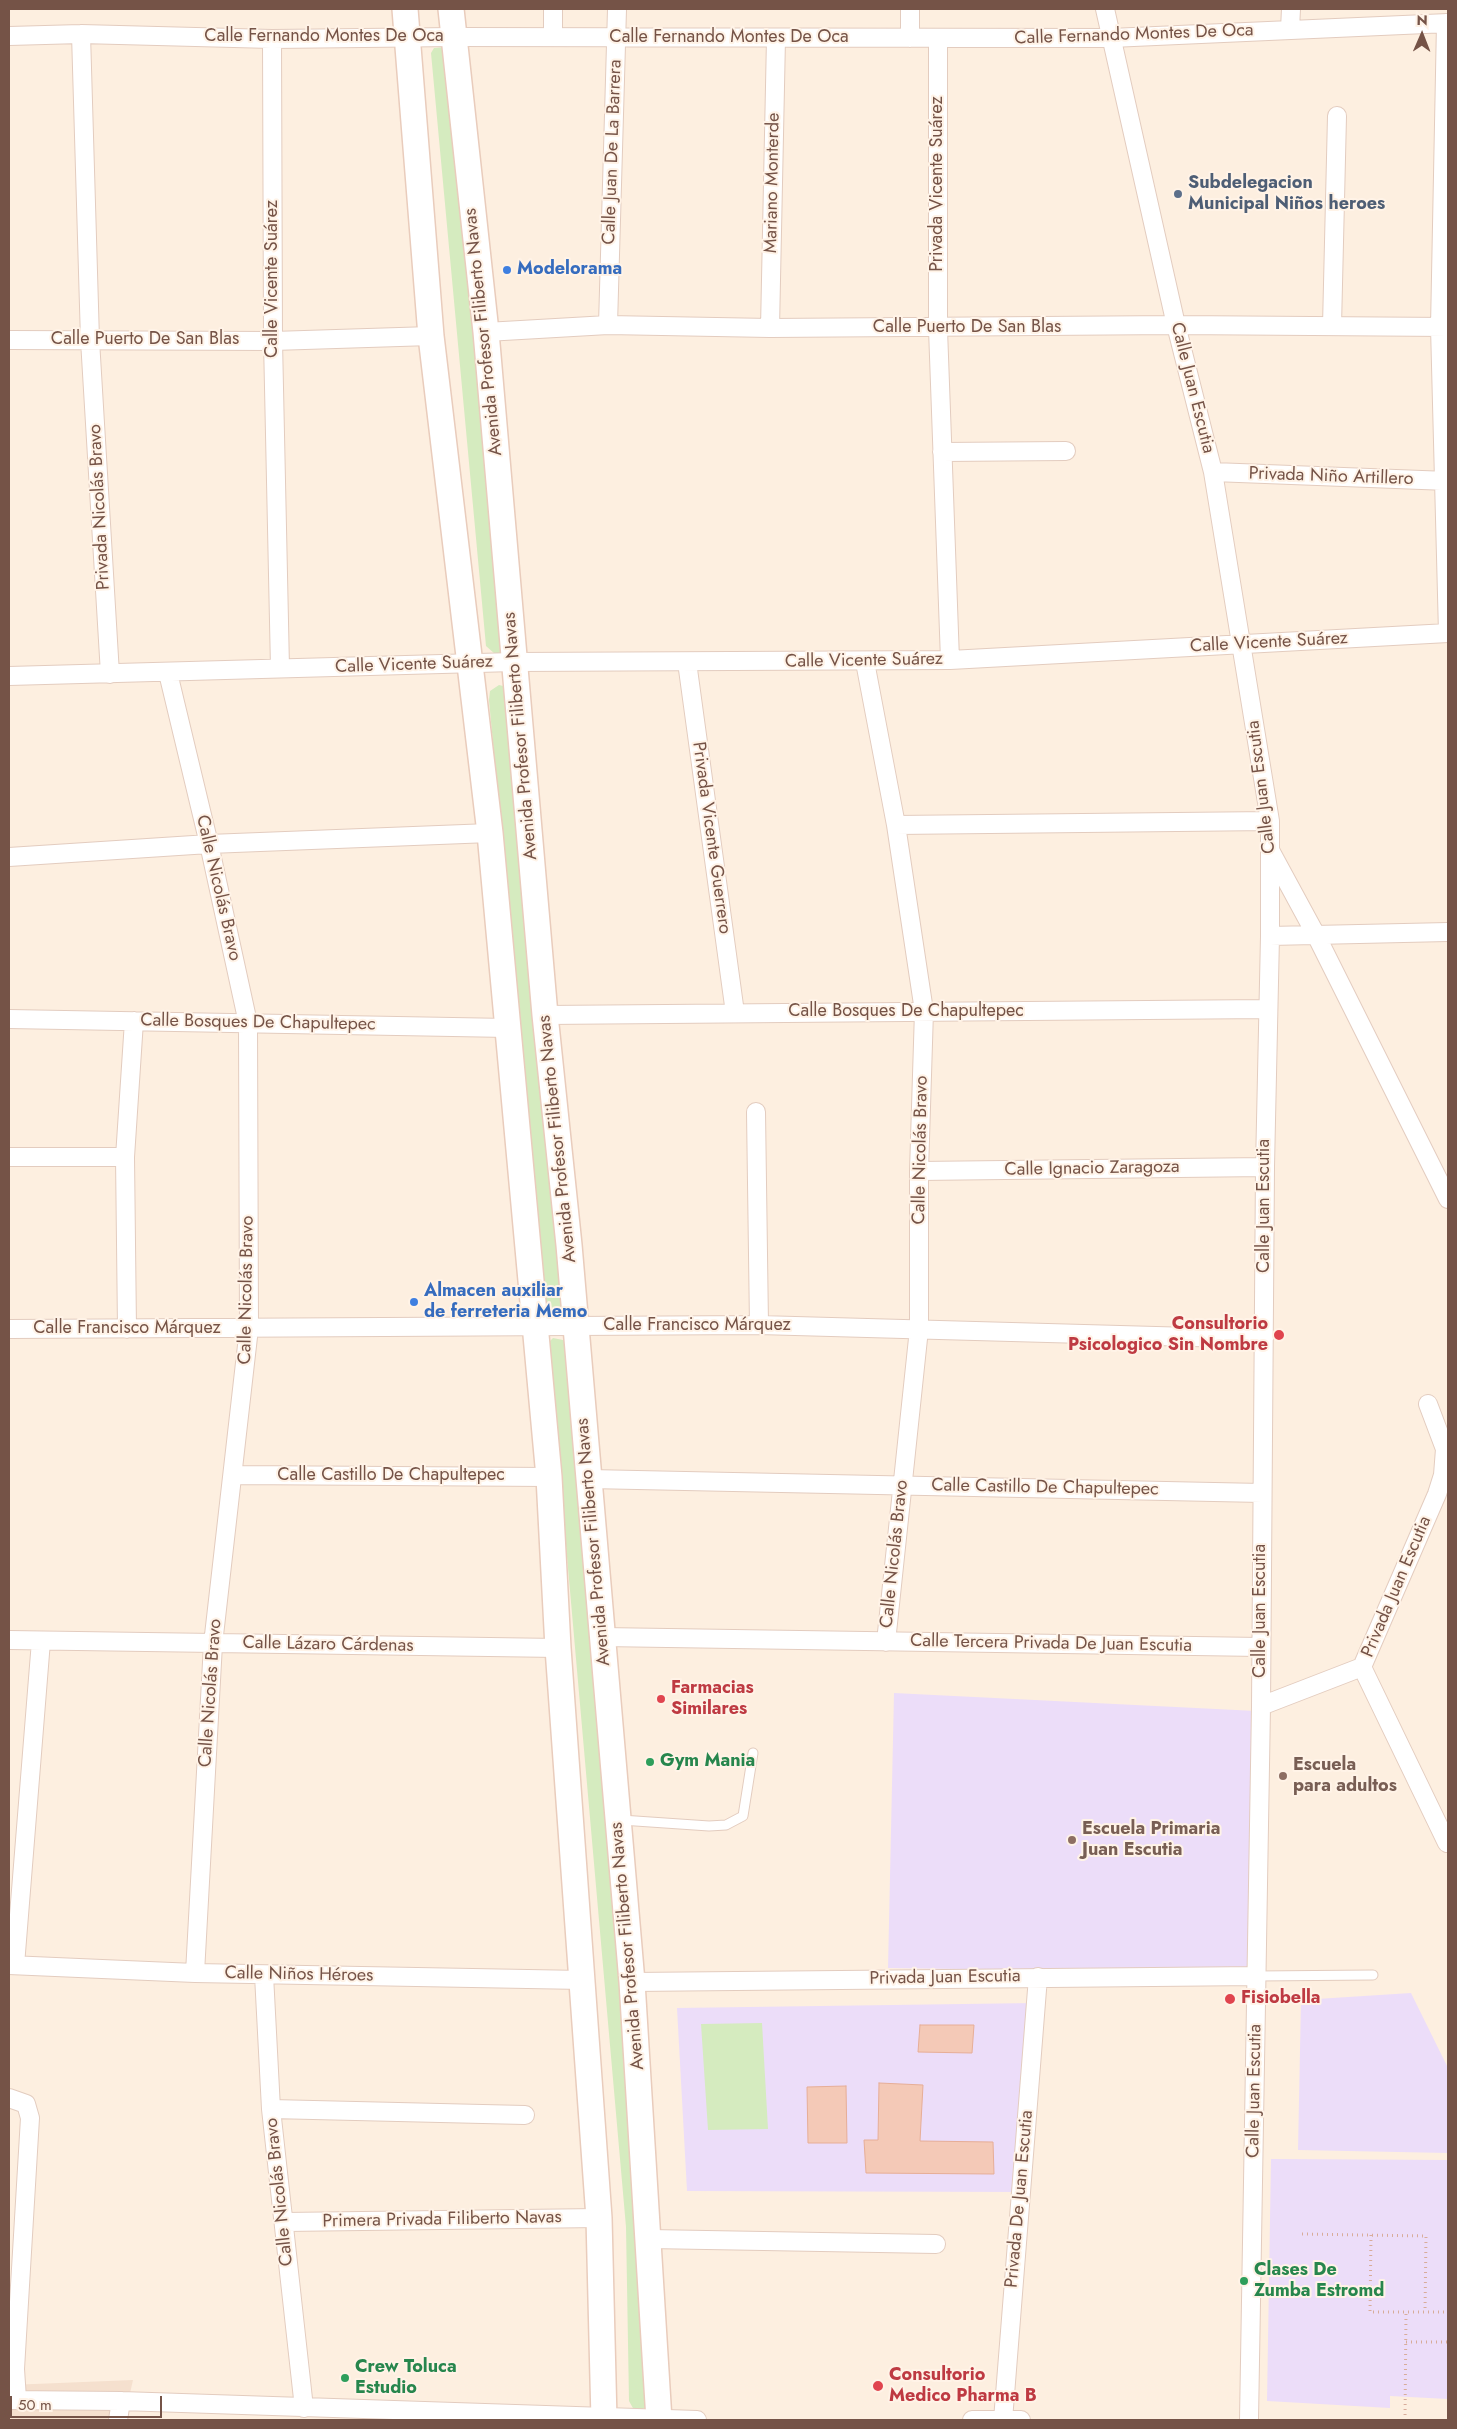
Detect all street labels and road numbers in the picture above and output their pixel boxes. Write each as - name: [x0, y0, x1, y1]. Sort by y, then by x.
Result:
- street label: Calle Fernando Montes De Oca: [1014, 20, 1254, 50]
- street label: Calle Fernando Montes De Oca: [204, 26, 444, 48]
- street label: Calle Fernando Montes De Oca: [609, 27, 849, 49]
- street label: Calle Juan De La Barrera: [599, 59, 627, 245]
- street label: Privada Vicente Suárez: [927, 96, 949, 272]
- street label: Mariano Monterde: [761, 113, 785, 253]
- street label: Calle Vicente Suárez: [262, 200, 284, 358]
- street label: Avenida Profesor Filiberto Navas: [460, 207, 508, 457]
- street label: Calle Puerto De San Blas: [873, 317, 1061, 339]
- street label: Calle Juan Escutia: [1165, 320, 1219, 456]
- street label: Calle Puerto De San Blas: [51, 329, 239, 351]
- street label: Privada Nicolás Bravo: [85, 423, 115, 591]
- street label: Privada Niño Artillero: [1248, 463, 1414, 491]
- street label: Avenida Profesor Filiberto Navas: [499, 611, 543, 861]
- street label: Calle Vicente Suárez: [1190, 628, 1348, 658]
- street label: Calle Vicente Suárez: [785, 649, 943, 673]
- street label: Calle Vicente Suárez: [335, 651, 493, 679]
- street label: Calle Juan Escutia: [1243, 719, 1281, 855]
- street label: Privada Vicente Guerrero: [687, 741, 735, 935]
- street label: Calle Nicolás Bravo: [191, 813, 245, 963]
- street label: Calle Bosques De Chapultepec: [788, 1001, 1024, 1023]
- street label: Calle Bosques De Chapultepec: [140, 1010, 376, 1036]
- street label: Avenida Profesor Filiberto Navas: [534, 1014, 582, 1264]
- street label: Calle Nicolás Bravo: [909, 1075, 933, 1225]
- street label: Calle Juan Escutia: [1254, 1139, 1276, 1273]
- street label: Calle Ignacio Zaragoza: [1004, 1157, 1180, 1181]
- street label: Calle Nicolás Bravo: [235, 1215, 259, 1365]
- street label: Calle Francisco Márquez: [603, 1315, 791, 1337]
- street label: Calle Francisco Márquez: [33, 1318, 221, 1340]
- street label: Avenida Profesor Filiberto Navas: [572, 1417, 616, 1667]
- street label: Calle Castillo De Chapultepec: [277, 1465, 505, 1487]
- street label: Calle Castillo De Chapultepec: [931, 1475, 1159, 1501]
- street label: Calle Nicolás Bravo: [876, 1479, 914, 1629]
- street label: Privada Juan Escutia: [1357, 1513, 1437, 1661]
- street label: Calle Juan Escutia: [1250, 1544, 1272, 1678]
- street label: Calle Nicolás Bravo: [195, 1618, 227, 1768]
- street label: Calle Tercera Privada De Juan Escutia: [910, 1631, 1192, 1657]
- street label: Calle Lázaro Cárdenas: [242, 1633, 414, 1657]
- street label: Avenida Profesor Filiberto Navas: [606, 1821, 650, 2071]
- street label: Calle Niños Héroes: [224, 1963, 374, 1987]
- street label: Privada Juan Escutia: [869, 1966, 1021, 1990]
- street label: Calle Juan Escutia: [1243, 2024, 1267, 2158]
- street label: Privada De Juan Escutia: [1001, 2109, 1039, 2289]
- street label: Calle Nicolás Bravo: [261, 2117, 299, 2267]
- street label: Primera Privada Filiberto Navas: [322, 2207, 562, 2233]

